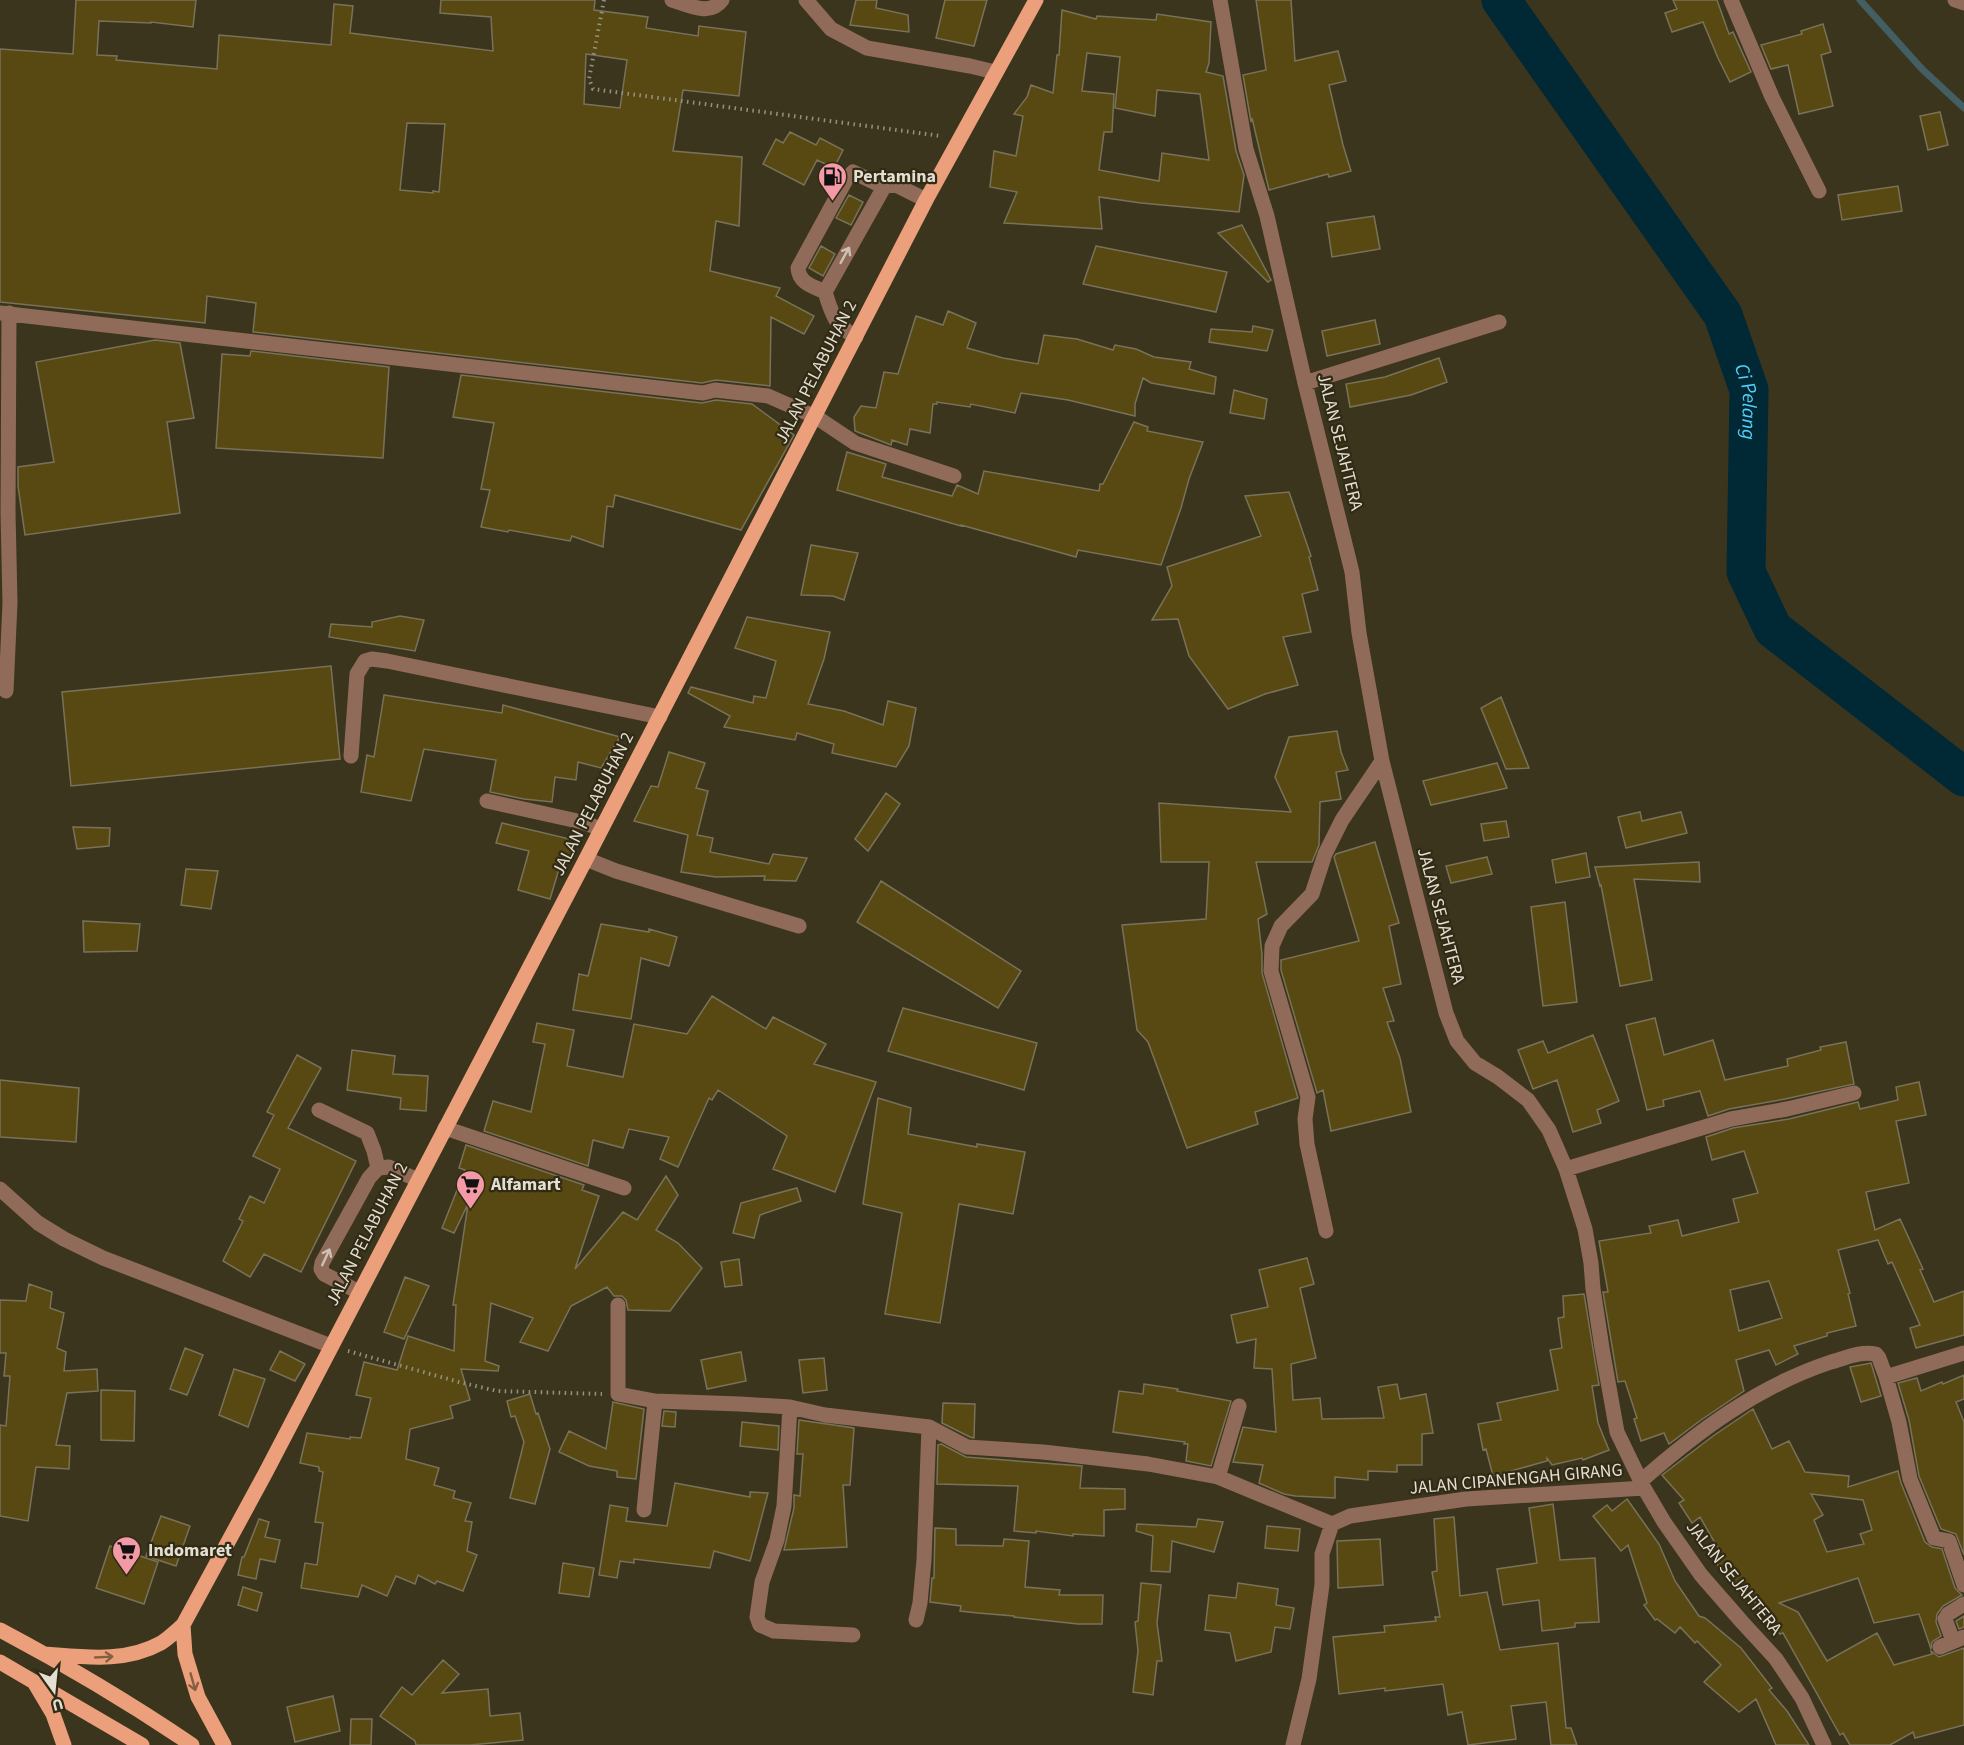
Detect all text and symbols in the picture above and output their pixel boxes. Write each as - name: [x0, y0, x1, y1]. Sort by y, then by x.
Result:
- fuel station icon: Pertamina: [816, 160, 848, 202]
- place label: Pertamina: [853, 164, 936, 189]
- one-way arrow: [840, 247, 852, 264]
- street label: JALAN PELABUHAN 2: [769, 296, 863, 448]
- water label: Ci Pelang: [1727, 360, 1764, 440]
- street label: JALAN SEJAHTERA: [1311, 371, 1369, 513]
- street label: JALAN PELABUHAN 2: [546, 728, 640, 880]
- street label: JALAN SEJAHTERA: [1411, 845, 1471, 987]
- street label: JALAN PELABUHAN 2: [320, 1158, 414, 1310]
- supermarket icon: Alfamart: [454, 1168, 486, 1210]
- place label: Alfamart: [490, 1172, 561, 1197]
- one-way arrow: [321, 1248, 332, 1266]
- street label: JALAN CIPANENGAH GIRANG: [1408, 1457, 1624, 1501]
- street label: JALAN SEJAHTERA: [1680, 1516, 1788, 1641]
- supermarket icon: Indomaret: [111, 1534, 143, 1576]
- place label: Indomaret: [148, 1538, 232, 1563]
- one-way arrow: [93, 1652, 113, 1663]
- north arrow: [24, 1661, 84, 1721]
- one-way arrow: [188, 1672, 199, 1691]
- text: U: [50, 1693, 66, 1717]

